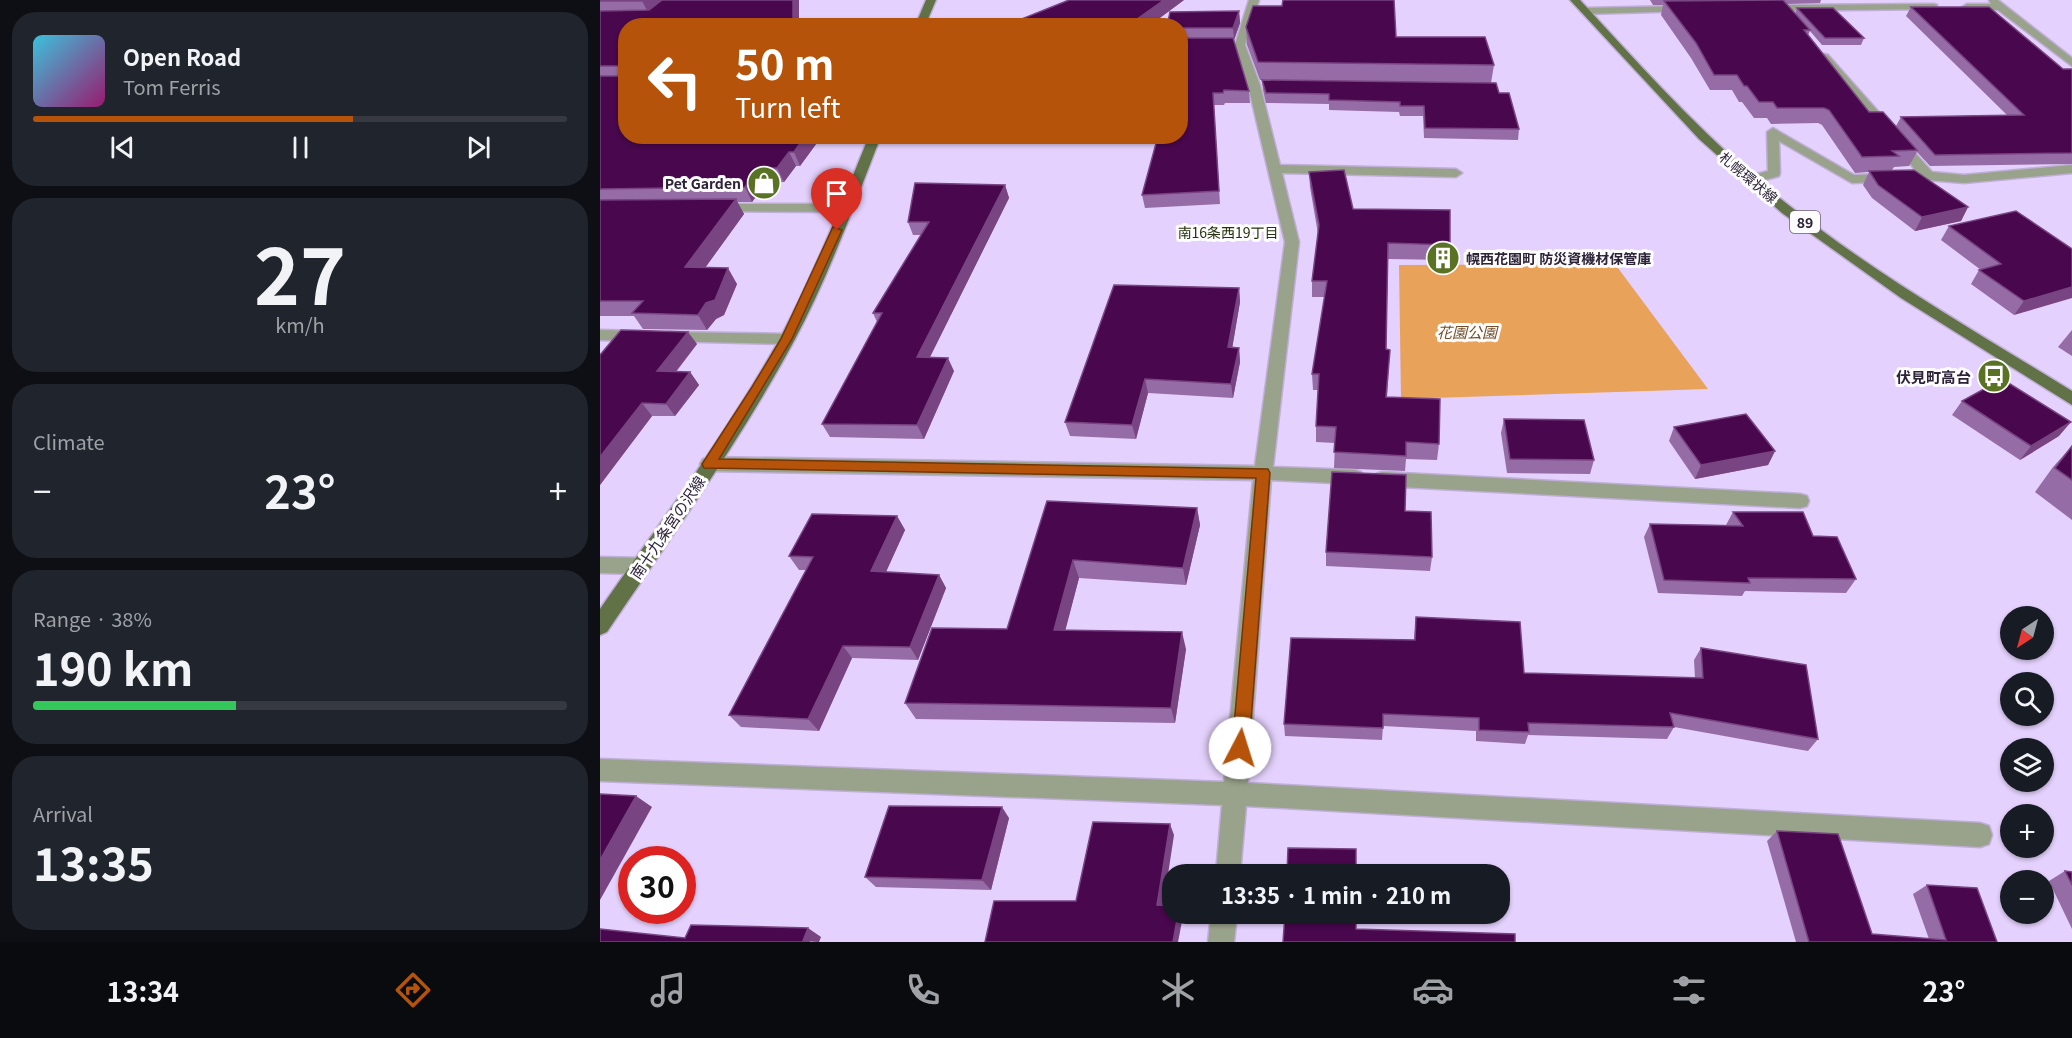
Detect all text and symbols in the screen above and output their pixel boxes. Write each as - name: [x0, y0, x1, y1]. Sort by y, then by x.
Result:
- text: 50 m: [735, 31, 835, 92]
- text: Open Road: [123, 40, 241, 72]
- icon: left: [636, 42, 714, 120]
- text: Tom Ferris: [123, 72, 221, 101]
- text: Turn left: [735, 87, 841, 126]
- icon: previous: [106, 131, 139, 164]
- icon: pause: [284, 131, 317, 164]
- icon: next: [462, 131, 495, 164]
- street label: 札幌環状線: [1716, 147, 1782, 207]
- shop icon: Pet Garden: [746, 165, 782, 201]
- pin: [811, 168, 862, 230]
- place label: Pet Garden: [665, 173, 741, 193]
- icon: arrive: [820, 177, 853, 210]
- road number: 89: [1790, 211, 1820, 233]
- text: 27: [254, 215, 346, 327]
- district label: 南16条西19丁目: [1177, 222, 1279, 242]
- building icon: 幌西花園町 防災資機材保管庫: [1425, 240, 1461, 276]
- place label: 幌西花園町 防災資機材保管庫: [1466, 248, 1651, 268]
- text: km/h: [275, 310, 325, 339]
- park label: 花園公園: [1437, 321, 1499, 342]
- bus stop icon: 伏見町高台: [1976, 358, 2012, 394]
- place label: 伏見町高台: [1896, 366, 1971, 387]
- text: Climate: [33, 427, 105, 456]
- text: 23°: [264, 457, 336, 522]
- text: −: [33, 466, 51, 514]
- text: +: [549, 466, 567, 514]
- street label: 南十九条宮の沢線: [625, 471, 709, 583]
- text: Range · 38%: [33, 604, 152, 633]
- north arrow: [2000, 606, 2054, 660]
- map controls: [2000, 606, 2054, 924]
- text: 190 km: [33, 634, 193, 699]
- button: search: [2000, 672, 2054, 726]
- position arrow: [1208, 716, 1272, 780]
- button: layers: [2000, 738, 2054, 792]
- text: Arrival: [33, 799, 93, 828]
- button: +: [2000, 804, 2054, 858]
- text: 13:35: [33, 829, 154, 894]
- speed limit sign: 30: [618, 846, 696, 924]
- button: −: [2000, 870, 2054, 924]
- text: 13:35 · 1 min · 210 m: [1221, 878, 1451, 910]
- icon: directions: [392, 969, 434, 1011]
- icon: music: [647, 969, 689, 1011]
- icon: phone: [902, 969, 944, 1011]
- icon: climate: [1157, 969, 1199, 1011]
- icon: car: [1412, 969, 1454, 1011]
- icon: filters: [1668, 969, 1710, 1011]
- text: 13:34: [107, 971, 179, 1010]
- text: 23°: [1923, 971, 1965, 1010]

